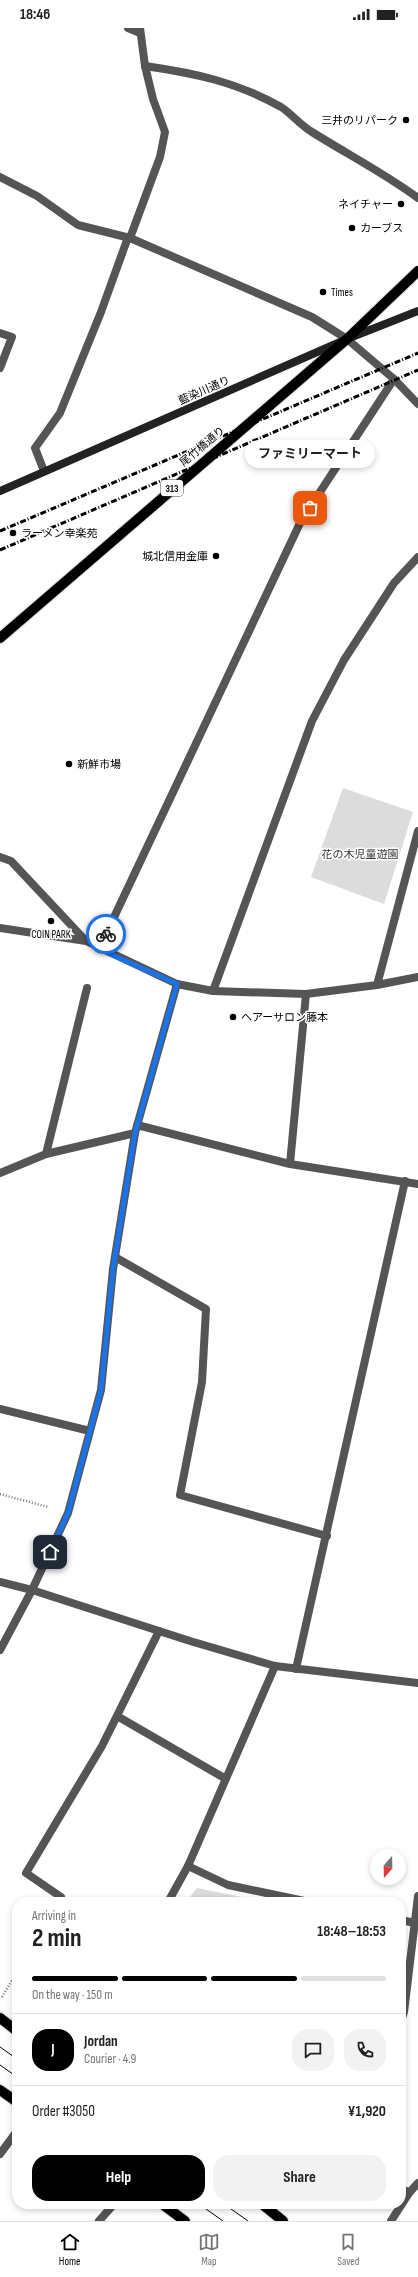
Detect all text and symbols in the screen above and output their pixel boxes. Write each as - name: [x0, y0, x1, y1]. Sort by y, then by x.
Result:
- text: 18:46: [20, 5, 50, 24]
- place label: 三井のリパーク: [321, 114, 398, 127]
- marker: 三井のリパーク: [401, 115, 411, 125]
- place label: ネイチャー: [338, 198, 393, 211]
- marker: ネイチャー: [396, 199, 406, 209]
- place label: カーブス: [360, 222, 403, 235]
- marker: カーブス: [347, 223, 357, 233]
- place label: Times: [331, 286, 353, 299]
- marker: Times: [318, 287, 328, 297]
- street label: 藍染川通り: [176, 373, 232, 408]
- street label: 尾竹橋通り: [177, 424, 228, 469]
- callout: ファミリーマート: [245, 440, 375, 468]
- text: ファミリーマート: [258, 446, 362, 462]
- road number: 313: [161, 480, 183, 496]
- pin: [293, 491, 327, 525]
- icon: bag: [299, 497, 321, 519]
- place label: ラーメン幸楽苑: [21, 527, 98, 540]
- marker: ラーメン幸楽苑: [8, 528, 18, 538]
- place label: 城北信用金庫: [142, 550, 208, 563]
- marker: 城北信用金庫: [211, 551, 221, 561]
- place label: 新鮮市場: [77, 758, 121, 771]
- marker: 新鮮市場: [64, 759, 74, 769]
- park label: 花の木児童遊園: [322, 848, 399, 861]
- courier: [86, 914, 126, 954]
- marker: COIN PARK: [46, 916, 56, 926]
- icon: bike: [95, 923, 117, 945]
- place label: COIN PARK: [31, 928, 71, 941]
- place label: ヘアーサロン藤本: [241, 1011, 328, 1024]
- marker: ヘアーサロン藤本: [228, 1012, 238, 1022]
- pin: [33, 1535, 67, 1569]
- icon: home: [39, 1541, 61, 1563]
- north arrow: [370, 1849, 406, 1885]
- map controls: [370, 1849, 406, 1885]
- text: Arriving in: [32, 1908, 76, 1924]
- text: 18:48–18:53: [317, 1922, 386, 1941]
- text: 2 min: [32, 1923, 82, 1954]
- text: On the way · 150 m: [32, 1987, 113, 2003]
- button: chat: [292, 2029, 334, 2071]
- button: phone: [344, 2029, 386, 2071]
- text: Jordan: [84, 2032, 118, 2051]
- text: J: [51, 2040, 55, 2059]
- text: Courier · 4.9: [84, 2051, 136, 2067]
- text: Order #3050: [32, 2102, 95, 2121]
- text: ¥1,920: [348, 2102, 386, 2121]
- button: Help: [32, 2155, 205, 2201]
- button: Share: [213, 2155, 386, 2201]
- tab: Home: [59, 2231, 81, 2268]
- tab: Map: [198, 2231, 220, 2268]
- tab: Saved: [337, 2231, 359, 2268]

